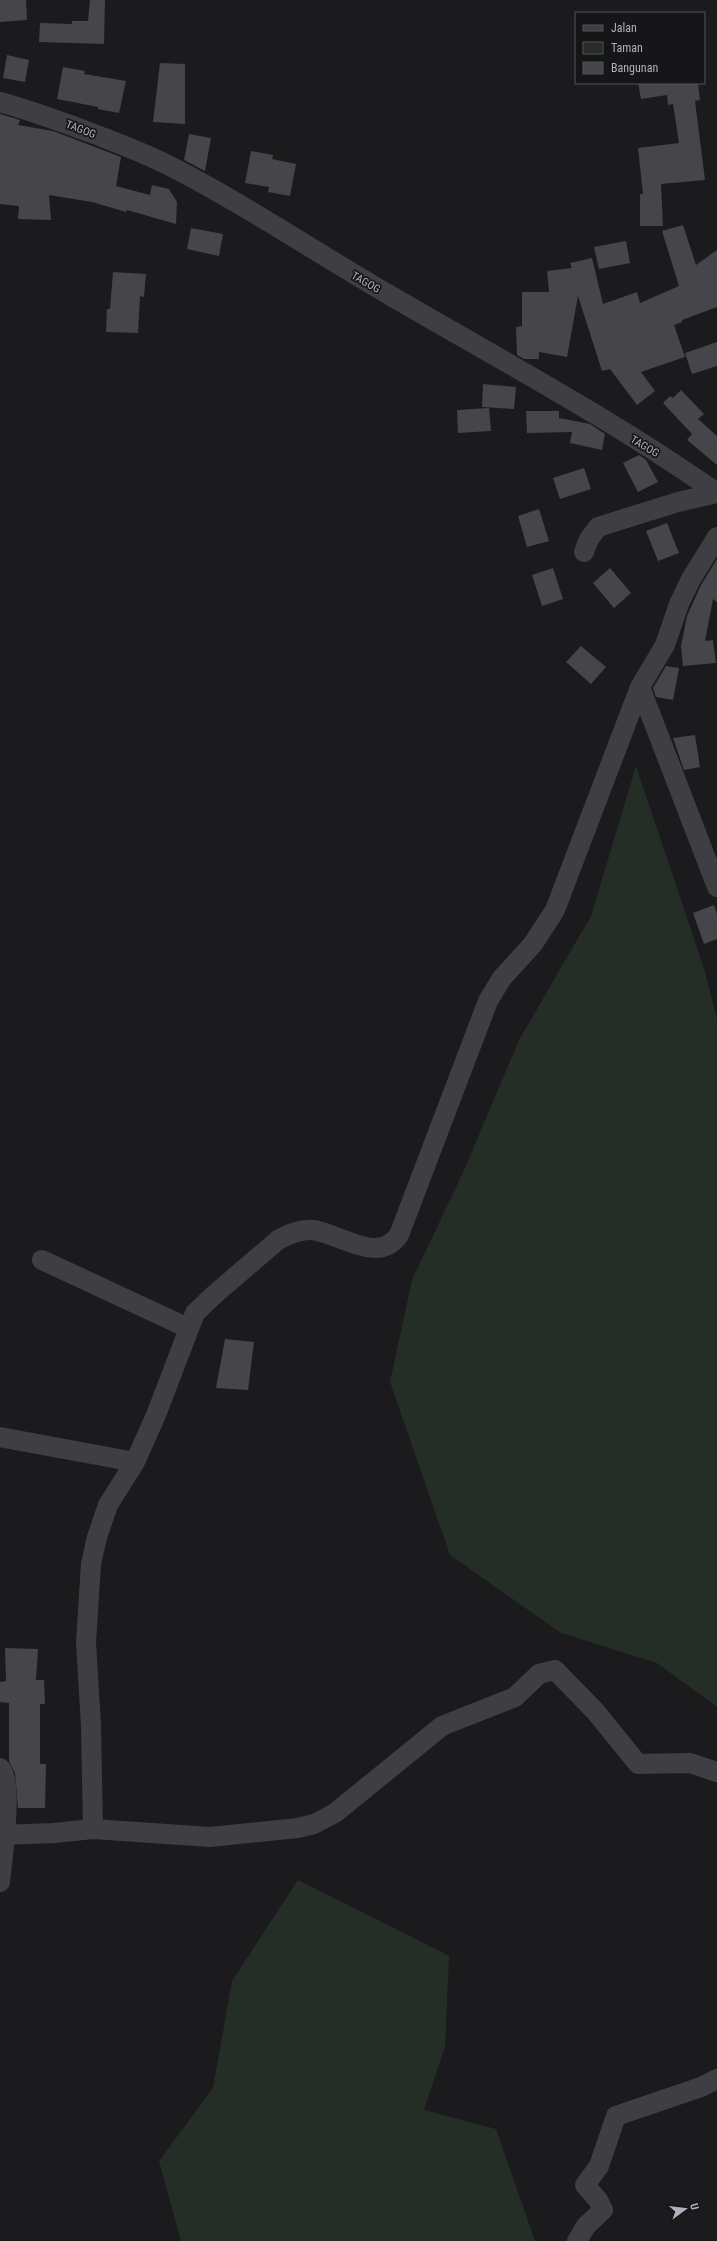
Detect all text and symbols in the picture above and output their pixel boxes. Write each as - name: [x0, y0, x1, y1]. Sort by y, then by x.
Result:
- legend: [575, 12, 705, 84]
- text: Jalan: [611, 21, 637, 35]
- text: Taman: [611, 41, 643, 55]
- text: Bangunan: [611, 61, 658, 75]
- street label: TAGOG: [64, 118, 98, 141]
- street label: TAGOG: [349, 269, 383, 296]
- street label: TAGOG: [628, 433, 661, 460]
- north arrow: [665, 2189, 705, 2229]
- text: U: [687, 2202, 701, 2211]

